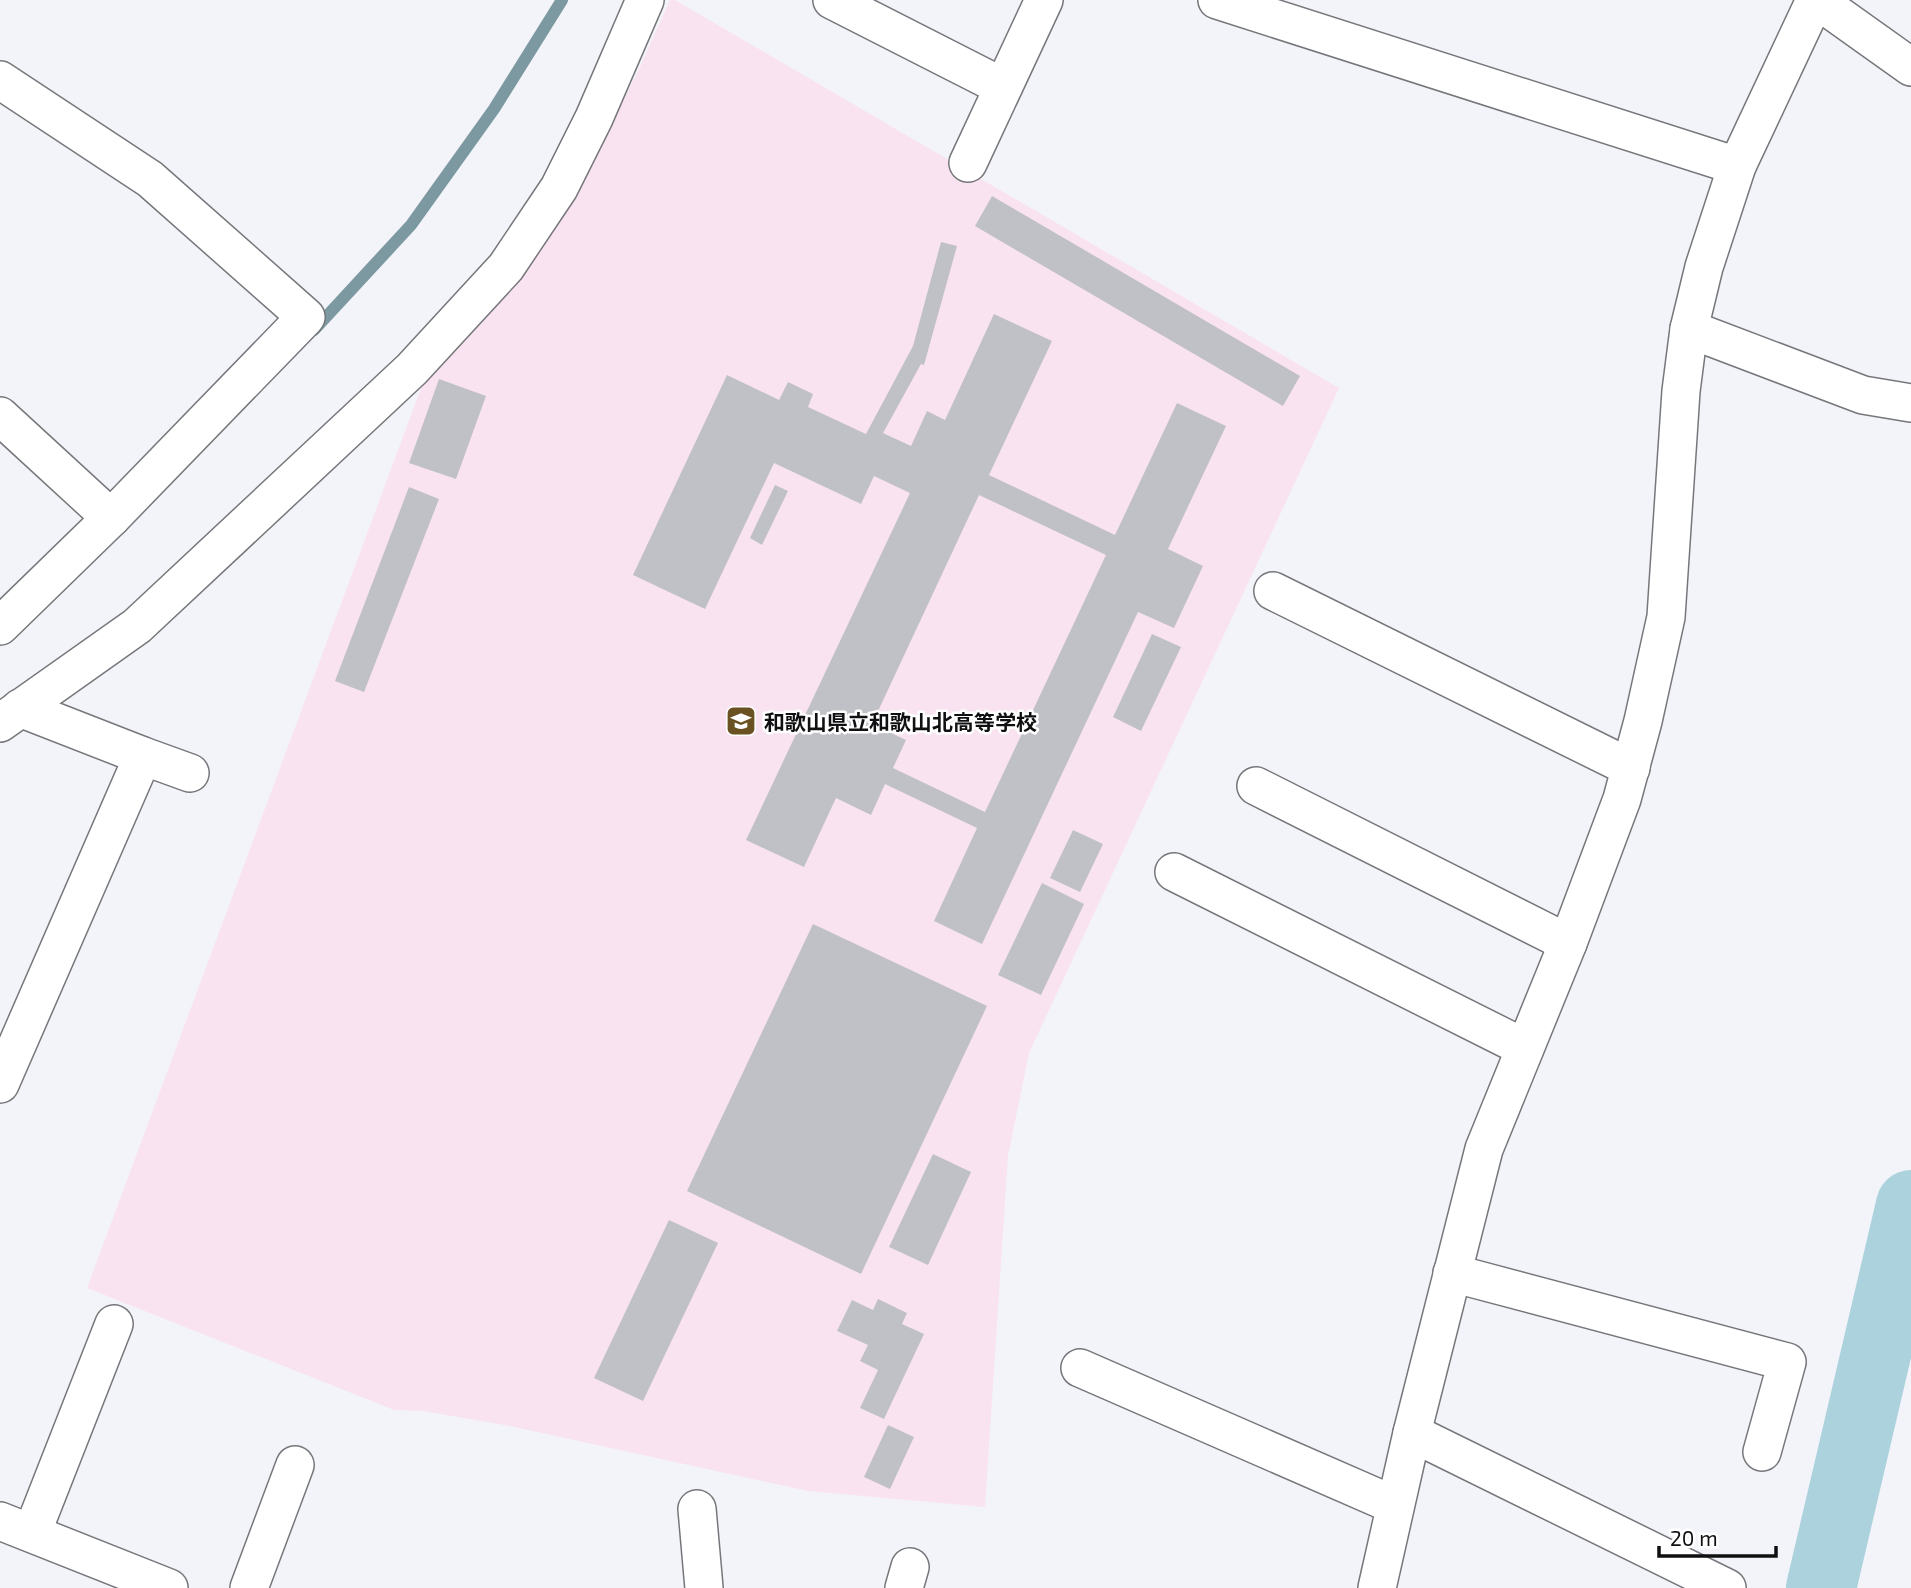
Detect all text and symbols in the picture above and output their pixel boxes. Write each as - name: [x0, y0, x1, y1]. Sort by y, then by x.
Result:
- school or university icon: 和歌山県立和歌山北高等学校: [724, 704, 758, 738]
- place label: 和歌山県立和歌山北高等学校: [764, 709, 1037, 734]
- scale bar: [1659, 1514, 1776, 1558]
- text: 20 m: [1670, 1525, 1718, 1550]

